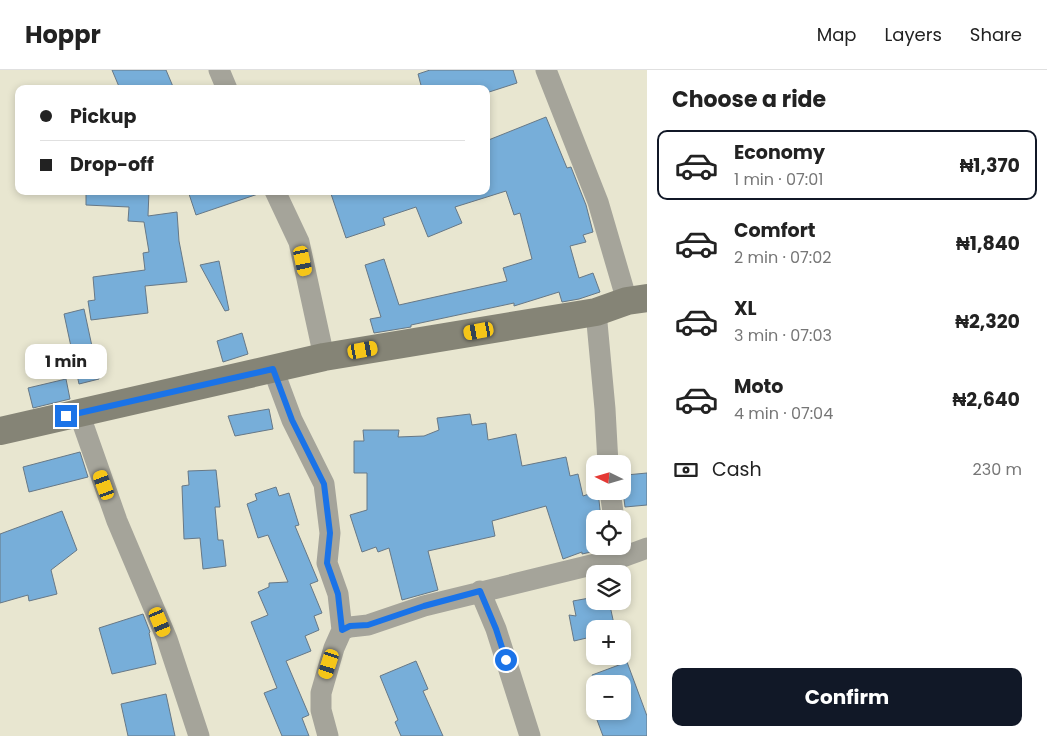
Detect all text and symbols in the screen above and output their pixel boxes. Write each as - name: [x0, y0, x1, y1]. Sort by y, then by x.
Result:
- text: Hoppr: [25, 18, 101, 51]
- text: Map: [817, 22, 857, 47]
- text: Layers: [885, 22, 942, 47]
- text: Share: [970, 22, 1022, 47]
- text: Choose a ride: [672, 84, 826, 115]
- text: Pickup: [70, 103, 136, 130]
- text: Economy: [734, 139, 825, 166]
- icon: car: [674, 143, 719, 188]
- text: Drop-off: [70, 151, 154, 178]
- text: ₦1,370: [960, 152, 1020, 179]
- text: 1 min · 07:01: [734, 168, 823, 191]
- text: Comfort: [734, 217, 816, 244]
- icon: car: [674, 221, 719, 266]
- text: ₦1,840: [956, 230, 1020, 257]
- car: [292, 245, 313, 277]
- text: 2 min · 07:02: [734, 246, 832, 269]
- text: XL: [734, 295, 757, 322]
- icon: car: [674, 299, 719, 344]
- text: ₦2,320: [955, 308, 1020, 335]
- car: [462, 321, 495, 341]
- text: 3 min · 07:03: [734, 324, 832, 347]
- car: [346, 340, 379, 360]
- callout: 1 min: [25, 344, 107, 378]
- text: 1 min: [45, 350, 87, 373]
- text: Moto: [734, 373, 783, 400]
- icon: car: [674, 377, 719, 422]
- text: ₦2,640: [953, 386, 1020, 413]
- text: 4 min · 07:04: [734, 402, 833, 425]
- route end: [55, 405, 77, 427]
- north arrow: [586, 455, 631, 500]
- map controls: [586, 455, 631, 720]
- icon: cash: [672, 456, 700, 484]
- text: Cash: [712, 456, 762, 483]
- text: 230 m: [973, 458, 1022, 481]
- car: [91, 468, 116, 502]
- button: locate: [586, 510, 631, 555]
- button: layers: [586, 565, 631, 610]
- car: [147, 605, 172, 639]
- button: +: [586, 620, 631, 665]
- car: [317, 647, 340, 681]
- route start: [495, 649, 517, 671]
- button: Confirm: [672, 668, 1022, 726]
- button: −: [586, 675, 631, 720]

